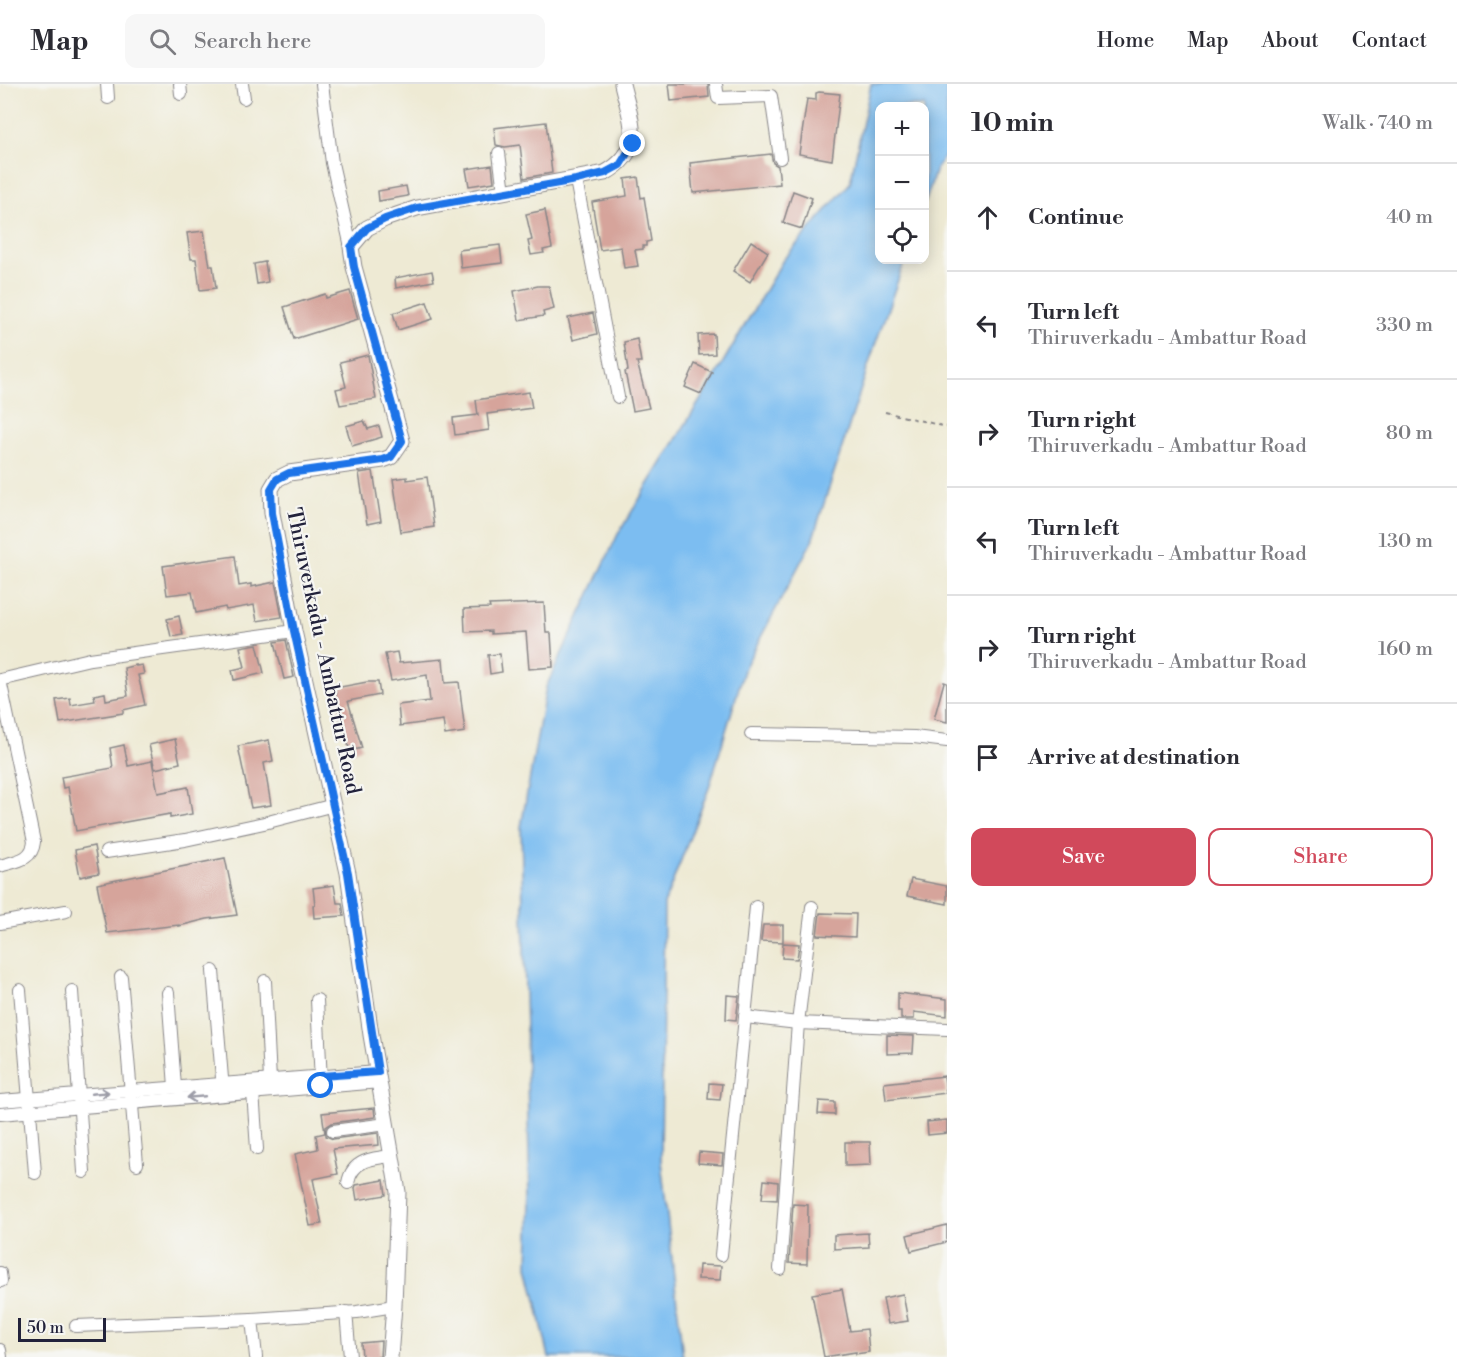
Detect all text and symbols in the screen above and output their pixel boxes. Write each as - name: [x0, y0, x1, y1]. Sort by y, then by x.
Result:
- search box: [125, 14, 545, 68]
- text: Map: [30, 24, 89, 59]
- icon: search: [146, 25, 179, 58]
- text: Search here: [194, 28, 311, 55]
- text: Home: [1097, 28, 1154, 54]
- text: Map: [1187, 28, 1229, 54]
- text: About: [1262, 28, 1319, 54]
- text: Contact: [1352, 28, 1427, 54]
- map controls: [875, 102, 929, 264]
- button: +: [875, 102, 929, 156]
- text: 10 min: [971, 107, 1054, 139]
- text: Walk · 740 m: [1322, 111, 1433, 136]
- route end: [619, 130, 645, 156]
- button: −: [875, 156, 929, 210]
- icon: ahead: [971, 201, 1004, 234]
- text: Continue: [1028, 204, 1124, 231]
- text: 40 m: [1386, 205, 1433, 230]
- button: locate: [875, 210, 929, 264]
- text: Turn left: [1028, 299, 1119, 326]
- icon: left: [971, 309, 1004, 342]
- text: 330 m: [1376, 313, 1433, 338]
- text: Thiruverkadu - Ambattur Road: [1028, 326, 1307, 351]
- text: Turn right: [1028, 407, 1136, 434]
- icon: right: [971, 417, 1004, 450]
- text: 80 m: [1386, 421, 1433, 446]
- text: Thiruverkadu - Ambattur Road: [1028, 434, 1307, 459]
- street label: Thiruverkadu - Ambattur Road: [280, 505, 366, 797]
- text: Turn left: [1028, 515, 1119, 542]
- icon: left: [971, 525, 1004, 558]
- text: 130 m: [1378, 529, 1433, 554]
- text: Thiruverkadu - Ambattur Road: [1028, 542, 1307, 567]
- text: Turn right: [1028, 623, 1136, 650]
- icon: right: [971, 633, 1004, 666]
- text: 160 m: [1378, 637, 1433, 662]
- text: Thiruverkadu - Ambattur Road: [1028, 650, 1307, 675]
- icon: arrive: [971, 741, 1004, 774]
- text: Arrive at destination: [1028, 744, 1240, 771]
- button: Save: [971, 828, 1196, 886]
- button: Share: [1208, 828, 1433, 886]
- route start: [307, 1072, 333, 1098]
- one-way arrow: [90, 1088, 110, 1099]
- one-way arrow: [186, 1092, 206, 1103]
- scale bar: [18, 1315, 106, 1342]
- text: 50 m: [27, 1318, 64, 1338]

